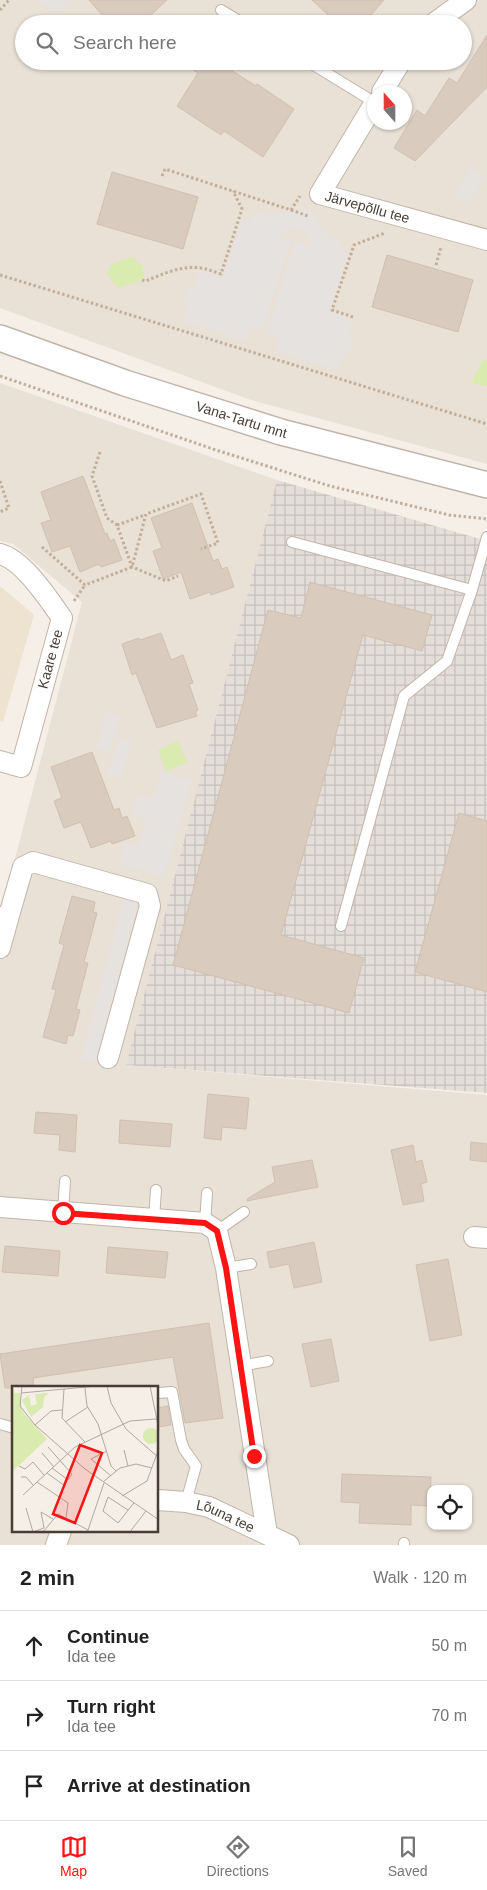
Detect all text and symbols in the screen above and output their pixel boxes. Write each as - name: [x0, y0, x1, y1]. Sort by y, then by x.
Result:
- search box: [15, 15, 472, 70]
- icon: search: [33, 29, 61, 57]
- text: Search here: [73, 32, 177, 53]
- north arrow: [367, 85, 412, 130]
- street label: Järvepõllu tee: [323, 188, 412, 226]
- street label: Vana-Tartu mnt: [194, 398, 289, 441]
- street label: Kaare tee: [34, 627, 66, 690]
- route start: [52, 1202, 75, 1225]
- inset map: [12, 1386, 159, 1532]
- route end: [243, 1445, 266, 1468]
- map controls: [427, 1485, 472, 1530]
- button: locate: [427, 1485, 472, 1530]
- street label: Lõuna tee: [195, 1496, 257, 1536]
- text: 2 min: [20, 1566, 75, 1589]
- text: Walk · 120 m: [373, 1569, 467, 1586]
- text: Continue: [67, 1626, 149, 1647]
- icon: ahead: [20, 1632, 48, 1660]
- text: 50 m: [431, 1637, 467, 1654]
- text: Ida tee: [67, 1648, 116, 1665]
- text: Turn right: [67, 1696, 155, 1717]
- icon: right: [20, 1702, 48, 1730]
- text: 70 m: [431, 1707, 467, 1724]
- text: Ida tee: [67, 1718, 116, 1735]
- icon: arrive: [20, 1772, 48, 1800]
- text: Arrive at destination: [67, 1775, 251, 1796]
- tab: Map: [60, 1833, 88, 1879]
- tab: Directions: [207, 1833, 269, 1879]
- tab: Saved: [388, 1833, 427, 1879]

